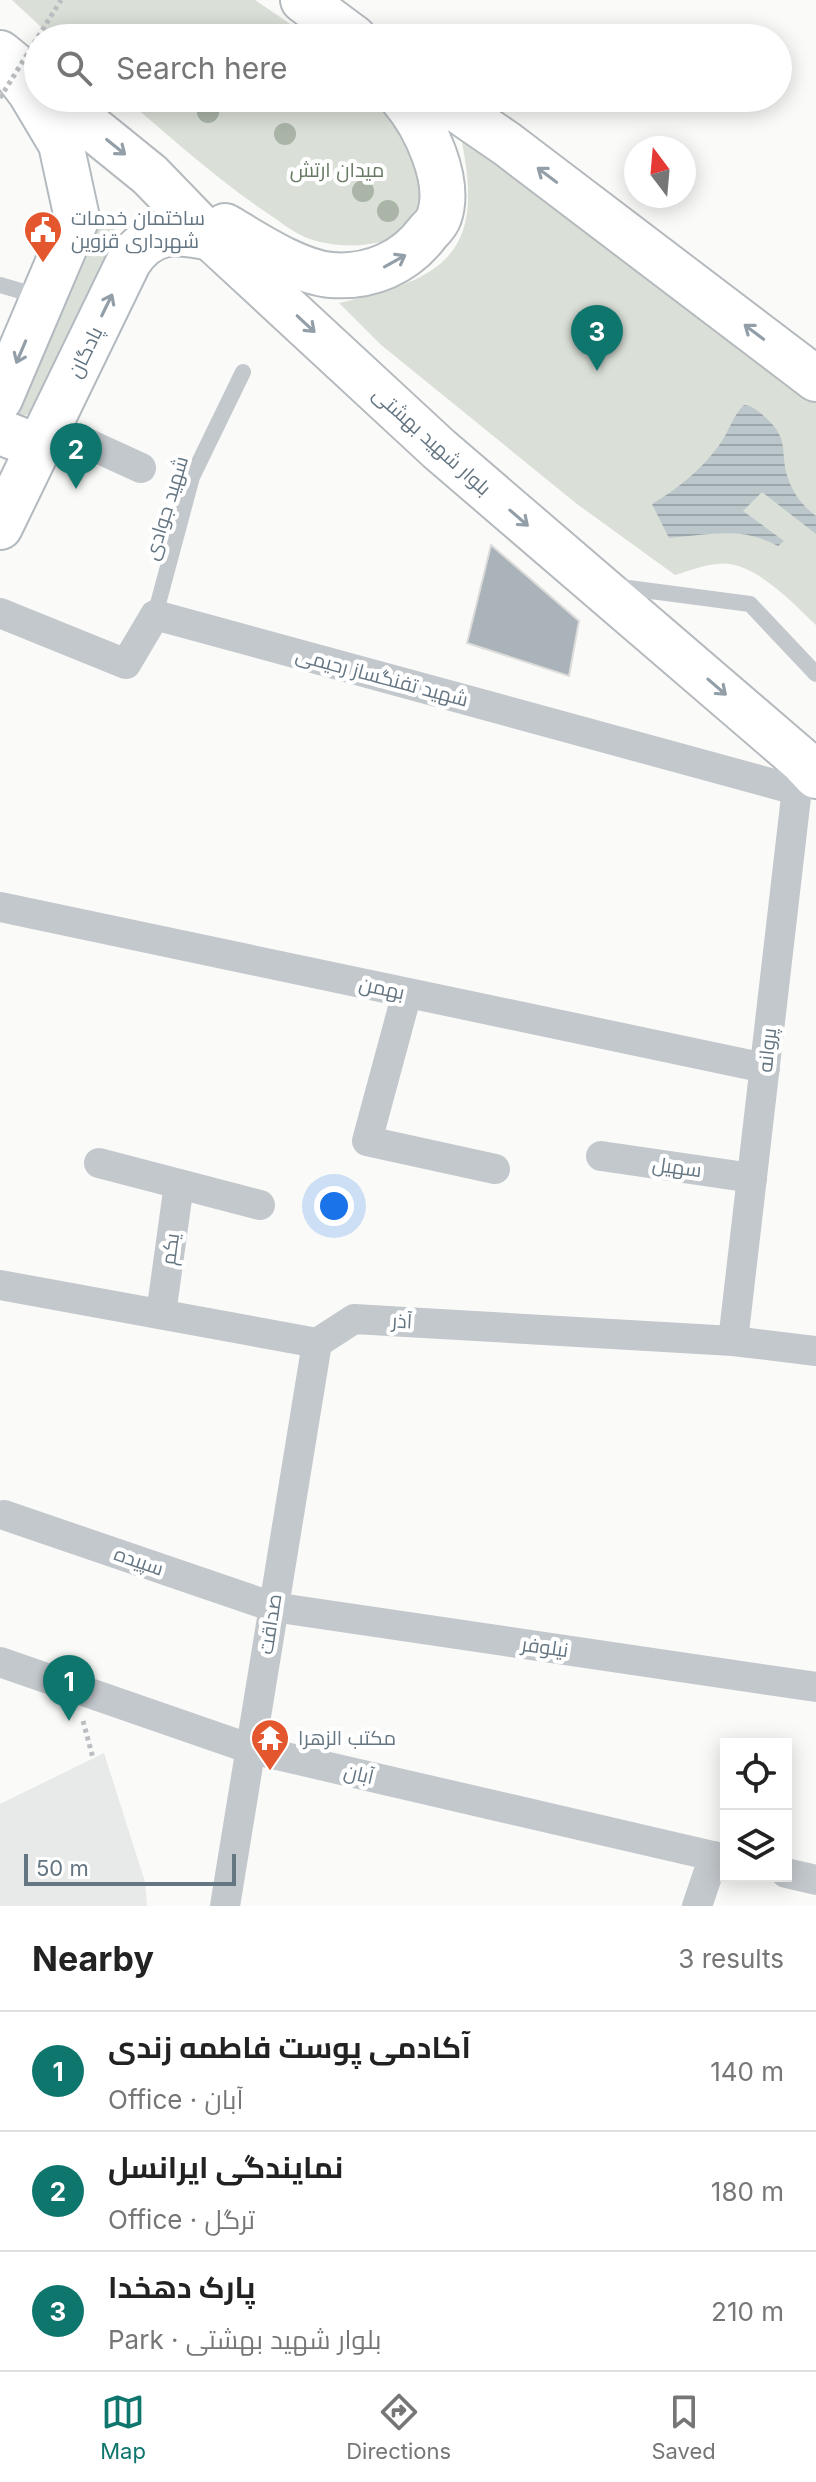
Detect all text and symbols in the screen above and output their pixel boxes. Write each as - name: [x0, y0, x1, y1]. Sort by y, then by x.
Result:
- search box: [24, 24, 792, 112]
- icon: search: [52, 46, 96, 90]
- text: Search here: [116, 50, 288, 86]
- north arrow: [624, 136, 696, 208]
- one-way arrow: [105, 138, 126, 156]
- park label: میدان ارتش: [290, 158, 384, 183]
- one-way arrow: [537, 166, 558, 183]
- place label: ساختمان خدمات شهرداری قزوین: [71, 206, 205, 254]
- public building icon: ساختمان خدمات شهرداری قزوین: [22, 209, 64, 264]
- one-way arrow: [382, 253, 406, 268]
- one-way arrow: [100, 294, 115, 318]
- pin: 3: [571, 305, 623, 371]
- one-way arrow: [296, 315, 316, 334]
- street label: پادگان: [62, 322, 109, 382]
- one-way arrow: [744, 324, 765, 341]
- one-way arrow: [12, 339, 27, 363]
- street label: بلوار شهید بهشتی: [367, 382, 496, 501]
- pin: 2: [50, 423, 102, 489]
- street label: شهید جوادی: [139, 453, 194, 563]
- one-way arrow: [509, 509, 529, 527]
- street label: شهید تفنگساز رحیمی: [293, 642, 471, 713]
- one-way arrow: [706, 678, 726, 696]
- street label: بهمن: [357, 971, 407, 1006]
- street label: پروانه: [753, 1026, 782, 1074]
- street label: سهیل: [651, 1152, 703, 1183]
- your location: [314, 1186, 354, 1226]
- street label: یکم: [156, 1231, 186, 1267]
- street label: آذر: [390, 1308, 413, 1334]
- street label: سپیده: [111, 1541, 167, 1582]
- street label: صداقت: [253, 1592, 287, 1656]
- street label: نیلوفر: [519, 1632, 570, 1662]
- pin: 1: [43, 1655, 95, 1721]
- temple icon: مکتب الزهرا: [249, 1717, 291, 1772]
- place label: مکتب الزهرا: [298, 1726, 396, 1750]
- map controls: [720, 1738, 792, 1882]
- button: locate: [720, 1738, 792, 1810]
- street label: آبان: [341, 1759, 377, 1790]
- button: layers: [720, 1810, 792, 1882]
- scale bar: [24, 1850, 236, 1886]
- text: 50 m: [36, 1855, 89, 1881]
- text: Nearby: [32, 1938, 154, 1979]
- text: 3 results: [678, 1943, 784, 1974]
- text: آکادمی پوست فاطمه زندی: [108, 2029, 471, 2065]
- text: 1: [52, 2056, 64, 2087]
- text: 140 m: [710, 2056, 784, 2087]
- text: Office · آبان: [108, 2084, 243, 2115]
- text: نمایندگی ایرانسل: [108, 2149, 343, 2185]
- text: 2: [50, 2176, 66, 2207]
- text: 180 m: [711, 2176, 784, 2207]
- text: Office · ترگل: [108, 2204, 255, 2235]
- text: پارک دهخدا: [108, 2269, 255, 2305]
- text: 3: [50, 2296, 66, 2327]
- text: 210 m: [711, 2296, 784, 2327]
- text: Park · بلوار شهید بهشتی: [108, 2324, 382, 2355]
- tab: Map: [100, 2390, 146, 2464]
- tab: Directions: [346, 2390, 451, 2464]
- tab: Saved: [651, 2390, 716, 2464]

